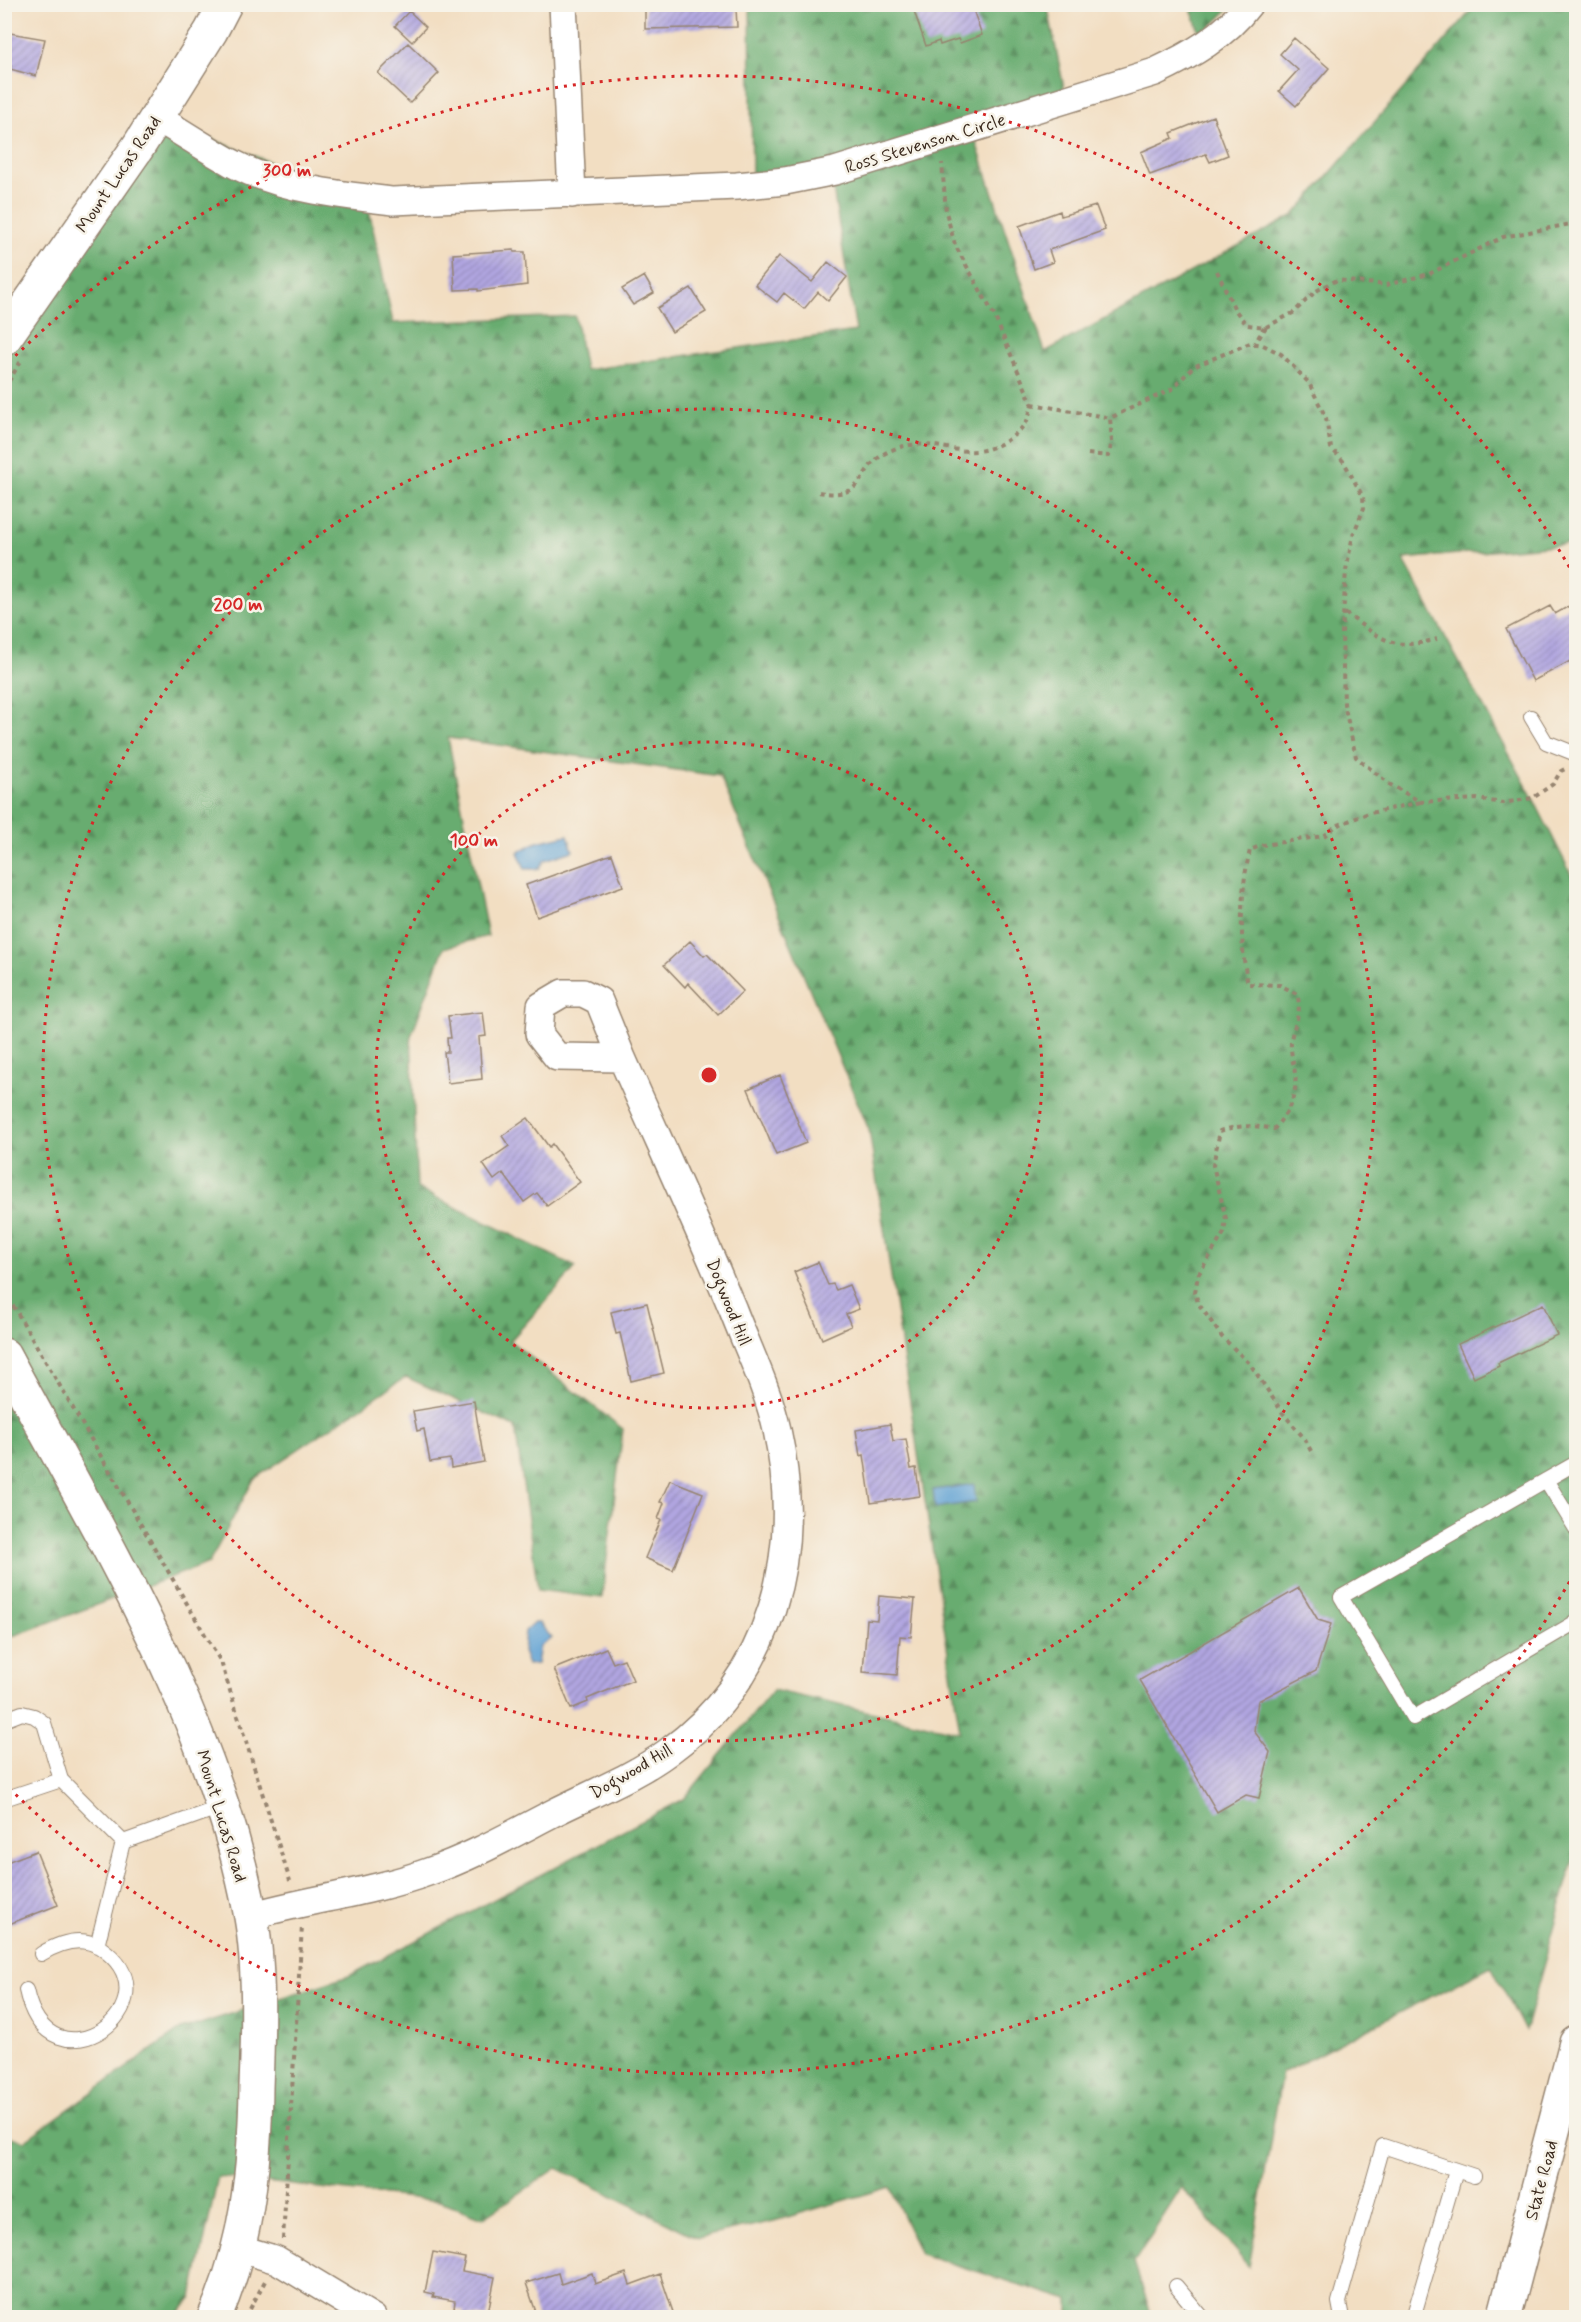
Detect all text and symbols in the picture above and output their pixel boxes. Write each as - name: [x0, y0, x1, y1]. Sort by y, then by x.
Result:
- street label: Ross Stevenson Circle: [842, 108, 1009, 180]
- street label: Mount Lucas Road: [71, 111, 167, 238]
- text: 300 m: [263, 159, 311, 183]
- text: 200 m: [213, 593, 263, 617]
- text: 100 m: [450, 829, 498, 853]
- centre of rings: [699, 1065, 719, 1085]
- street label: Dogwood Hill: [698, 1255, 756, 1350]
- street label: Dogwood Hill: [586, 1739, 678, 1807]
- street label: Mount Lucas Road: [190, 1747, 253, 1885]
- street label: State Road: [1520, 2137, 1564, 2223]

